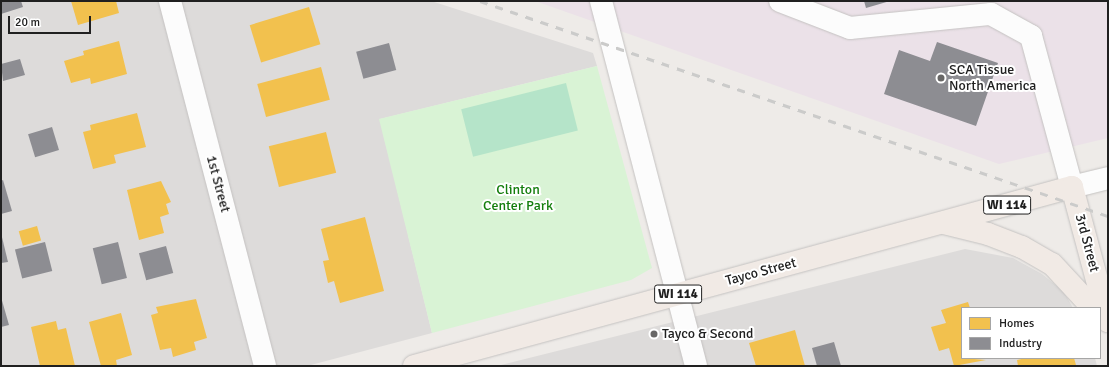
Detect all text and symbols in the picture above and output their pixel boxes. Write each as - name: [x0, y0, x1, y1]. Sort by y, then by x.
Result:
- scale bar: [10, 8, 93, 34]
- text: 20 m: [15, 15, 40, 30]
- place label: SCA Tissue North America: [949, 62, 1036, 94]
- marker: SCA Tissue North America: [936, 73, 946, 83]
- street label: 1st Street: [202, 154, 234, 214]
- park label: Clinton Center Park: [483, 182, 553, 214]
- road number: WI 114: [983, 194, 1031, 216]
- street label: 3rd Street: [1071, 212, 1103, 274]
- street label: Tayco Street: [724, 255, 798, 289]
- road number: WI 114: [654, 283, 702, 305]
- legend: [961, 307, 1101, 359]
- text: Homes: [999, 316, 1034, 331]
- place label: Tayco & Second: [662, 326, 753, 342]
- marker: Tayco & Second: [649, 329, 659, 339]
- text: Industry: [999, 336, 1042, 351]

